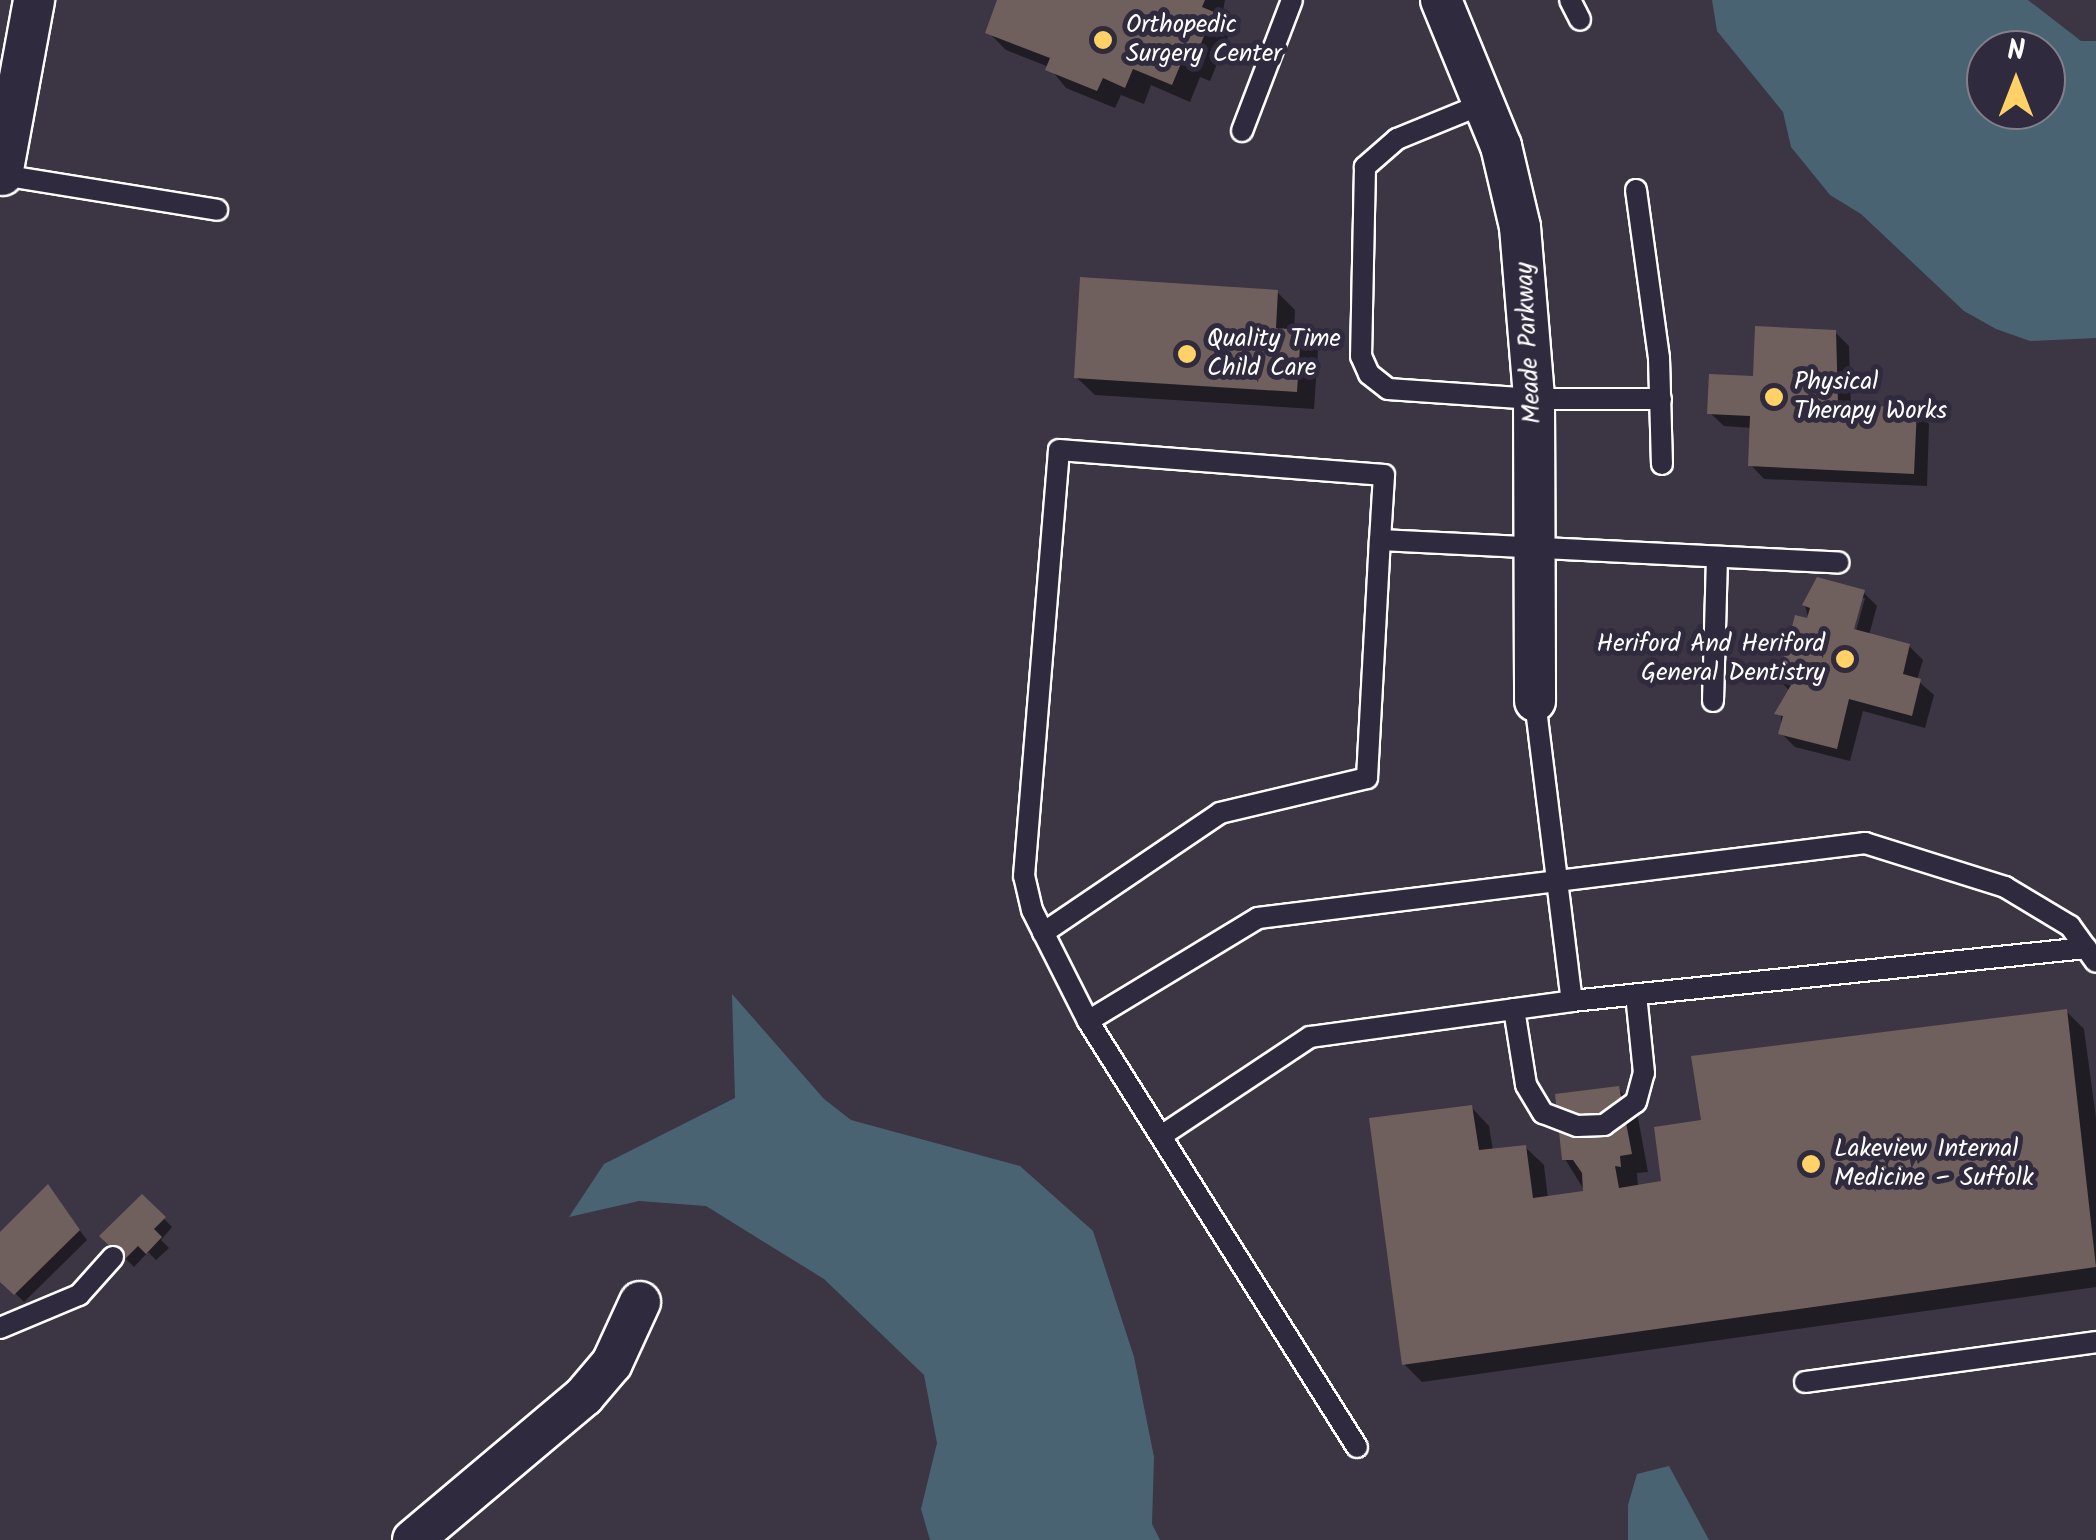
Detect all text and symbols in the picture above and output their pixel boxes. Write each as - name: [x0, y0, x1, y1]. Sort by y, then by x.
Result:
- place label: Orthopedic Surgery Center: [1126, 11, 1281, 70]
- marker: Orthopedic Surgery Center: [1090, 27, 1116, 53]
- text: N: [2007, 29, 2025, 74]
- north arrow: [1966, 30, 2066, 130]
- street label: Meade Parkway: [1510, 261, 1548, 425]
- place label: Quality Time Child Care: [1207, 325, 1341, 384]
- marker: Quality Time Child Care: [1176, 343, 1198, 365]
- place label: Physical Therapy Works: [1794, 368, 1947, 427]
- marker: Physical Therapy Works: [1763, 386, 1785, 408]
- place label: Heriford And Heriford General Dentistry: [1597, 630, 1825, 689]
- marker: Heriford And Heriford General Dentistry: [1834, 648, 1856, 670]
- place label: Lakeview Internal Medicine – Suffolk: [1834, 1135, 2034, 1194]
- marker: Lakeview Internal Medicine – Suffolk: [1798, 1151, 1824, 1177]

